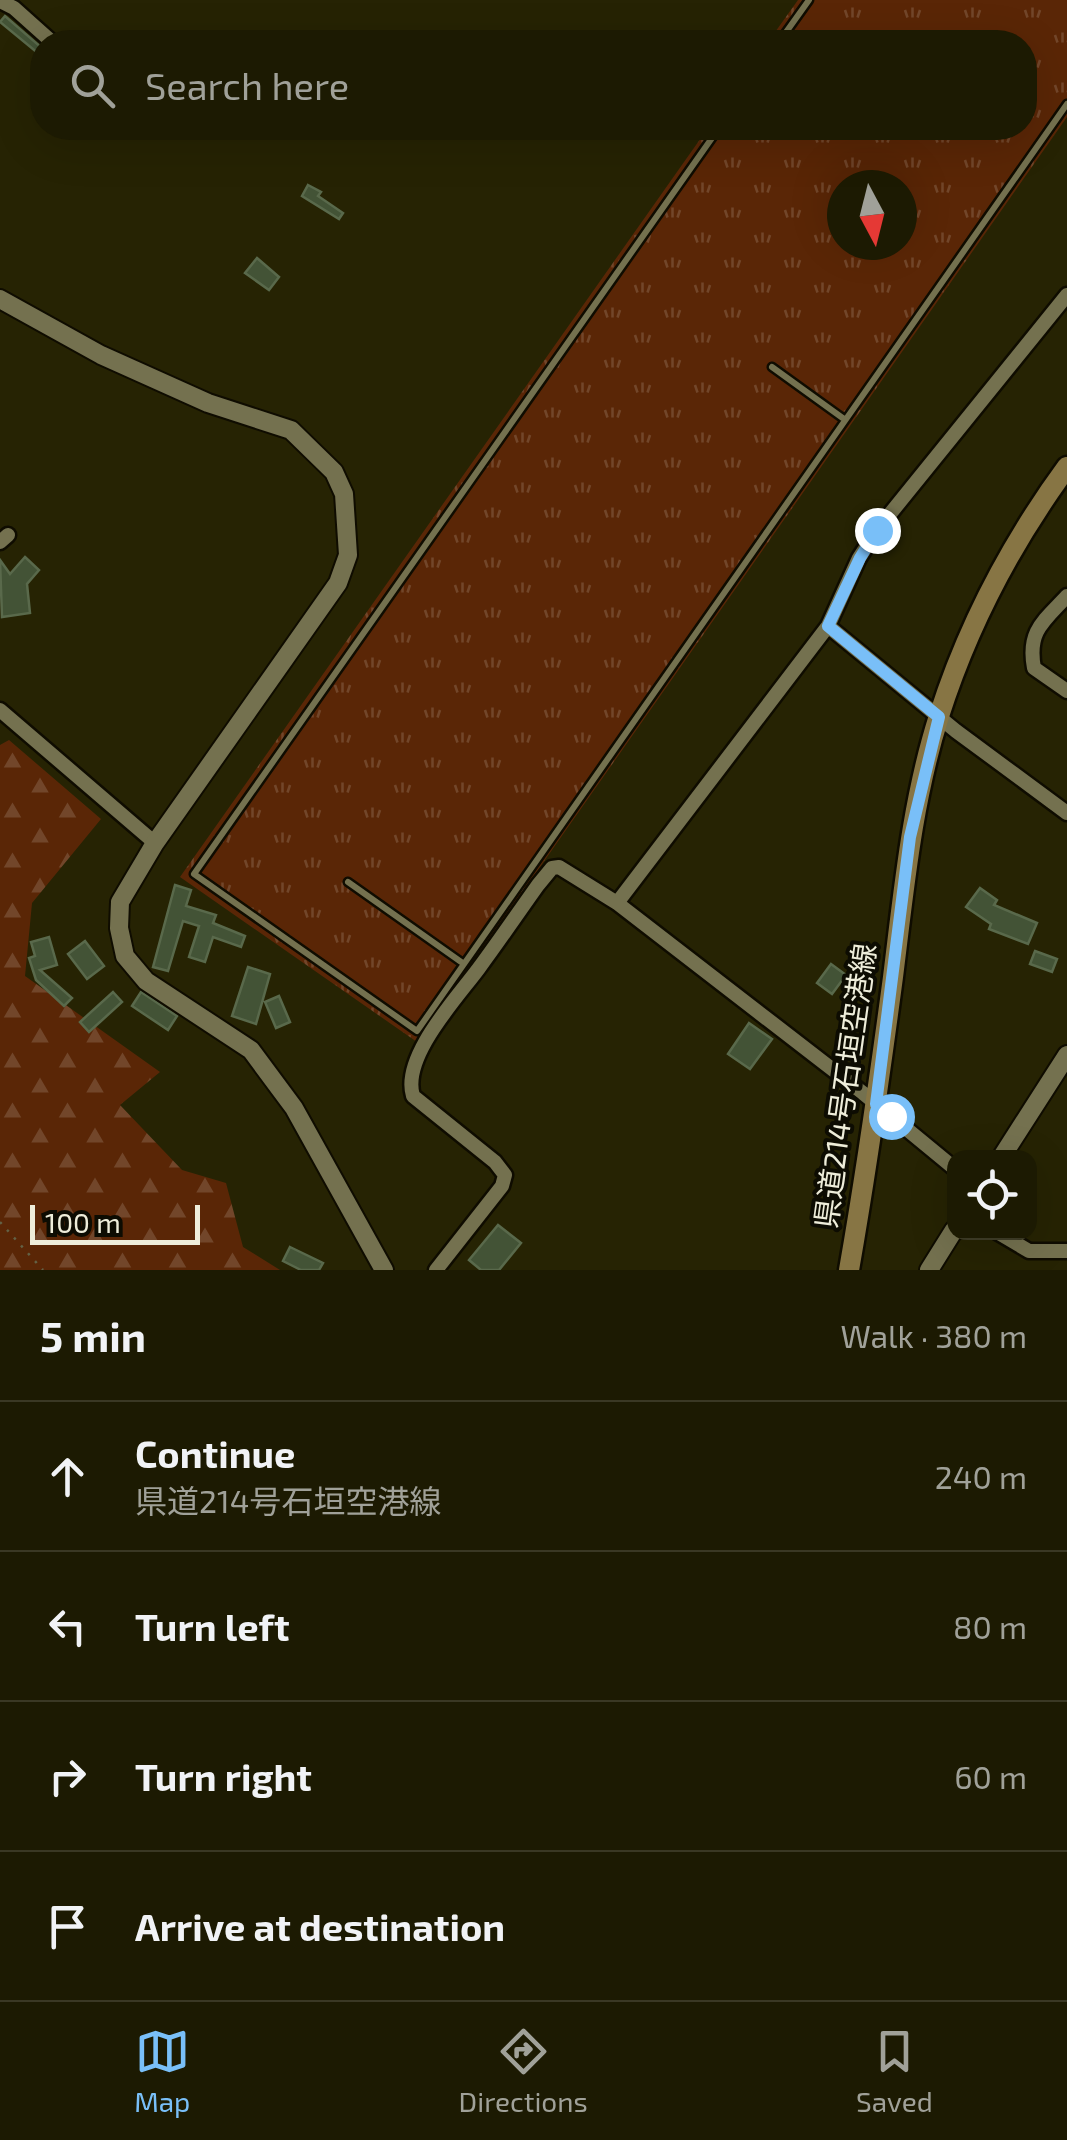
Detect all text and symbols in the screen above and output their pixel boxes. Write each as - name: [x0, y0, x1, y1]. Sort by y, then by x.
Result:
- search box: [30, 30, 1037, 140]
- icon: search: [65, 58, 120, 113]
- text: Search here: [145, 62, 349, 108]
- north arrow: [827, 170, 917, 260]
- route end: [855, 508, 901, 554]
- street label: 県道214号石垣空港線: [806, 941, 882, 1230]
- route start: [869, 1094, 915, 1140]
- map controls: [947, 1150, 1037, 1240]
- button: locate: [947, 1150, 1037, 1240]
- scale bar: [30, 1200, 200, 1244]
- text: 100 m: [45, 1205, 121, 1239]
- text: 5 min: [40, 1310, 146, 1360]
- text: Walk · 380 m: [841, 1316, 1027, 1354]
- text: Continue: [135, 1430, 295, 1476]
- icon: ahead: [40, 1449, 95, 1504]
- text: 240 m: [935, 1457, 1027, 1495]
- text: 県道214号石垣空港線: [135, 1481, 441, 1519]
- icon: left: [40, 1599, 95, 1654]
- text: Turn left: [135, 1603, 290, 1649]
- text: 80 m: [953, 1607, 1027, 1645]
- icon: right: [40, 1749, 95, 1804]
- text: Turn right: [135, 1753, 312, 1799]
- text: 60 m: [954, 1757, 1027, 1795]
- icon: arrive: [40, 1899, 95, 1954]
- text: Arrive at destination: [135, 1903, 505, 1949]
- tab: Map: [134, 2024, 190, 2118]
- tab: Directions: [459, 2024, 588, 2118]
- tab: Saved: [856, 2024, 933, 2118]

